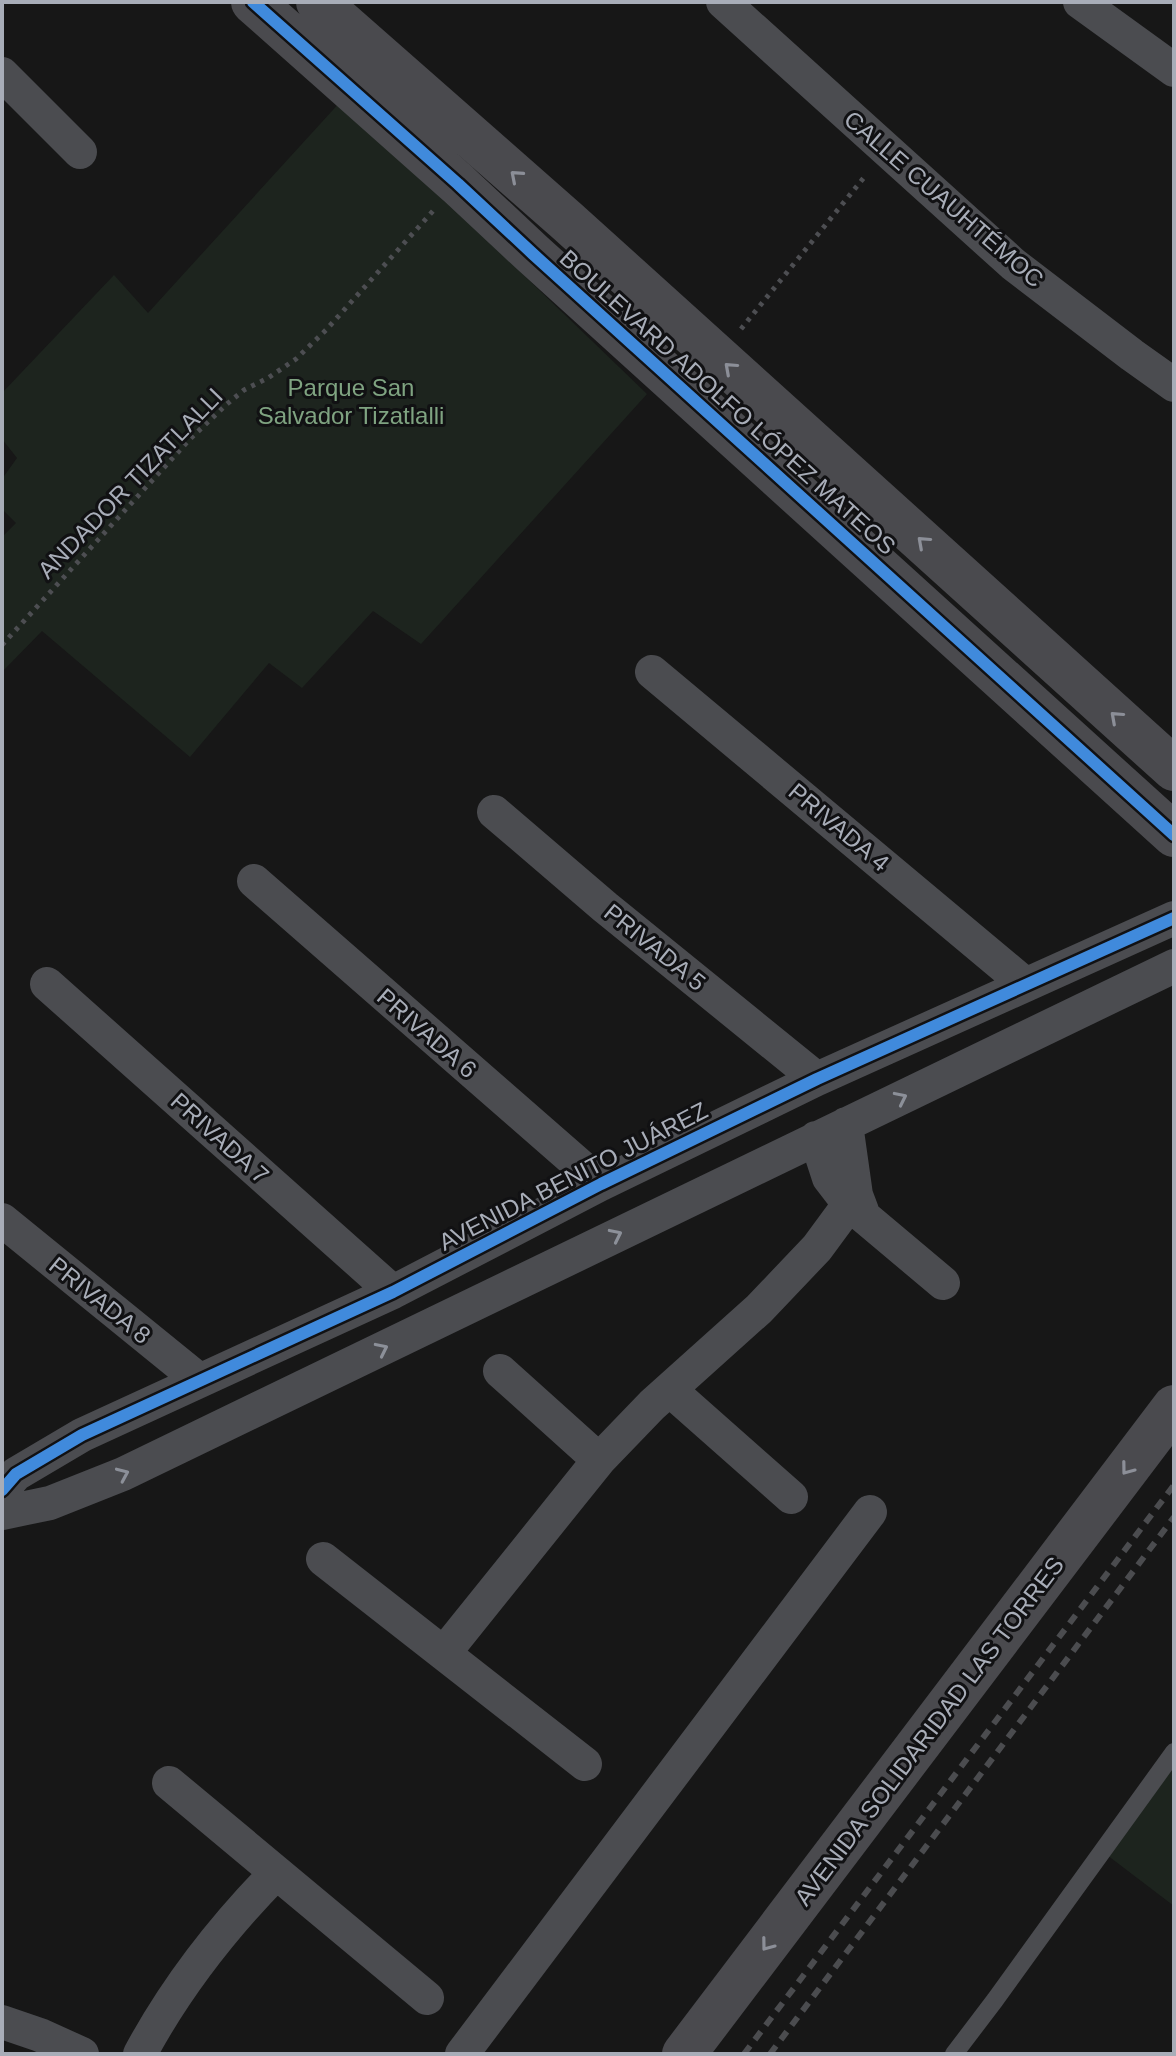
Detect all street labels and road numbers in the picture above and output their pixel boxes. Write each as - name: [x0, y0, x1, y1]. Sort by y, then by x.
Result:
- street label: CALLE CUAUHTÉMOC: [839, 105, 1049, 293]
- street label: BOULEVARD ADOLFO LÓPEZ MATEOS: [555, 244, 901, 560]
- street label: ANDADOR TIZATLALLI: [32, 382, 228, 584]
- street label: PRIVADA 4: [783, 777, 895, 877]
- street label: PRIVADA 5: [599, 898, 711, 996]
- street label: PRIVADA 6: [372, 983, 482, 1083]
- street label: PRIVADA 7: [166, 1087, 274, 1189]
- street label: AVENIDA BENITO JUÁREZ: [434, 1096, 712, 1256]
- street label: PRIVADA 8: [44, 1251, 156, 1349]
- street label: AVENIDA SOLIDARIDAD LAS TORRES: [789, 1551, 1069, 1911]

